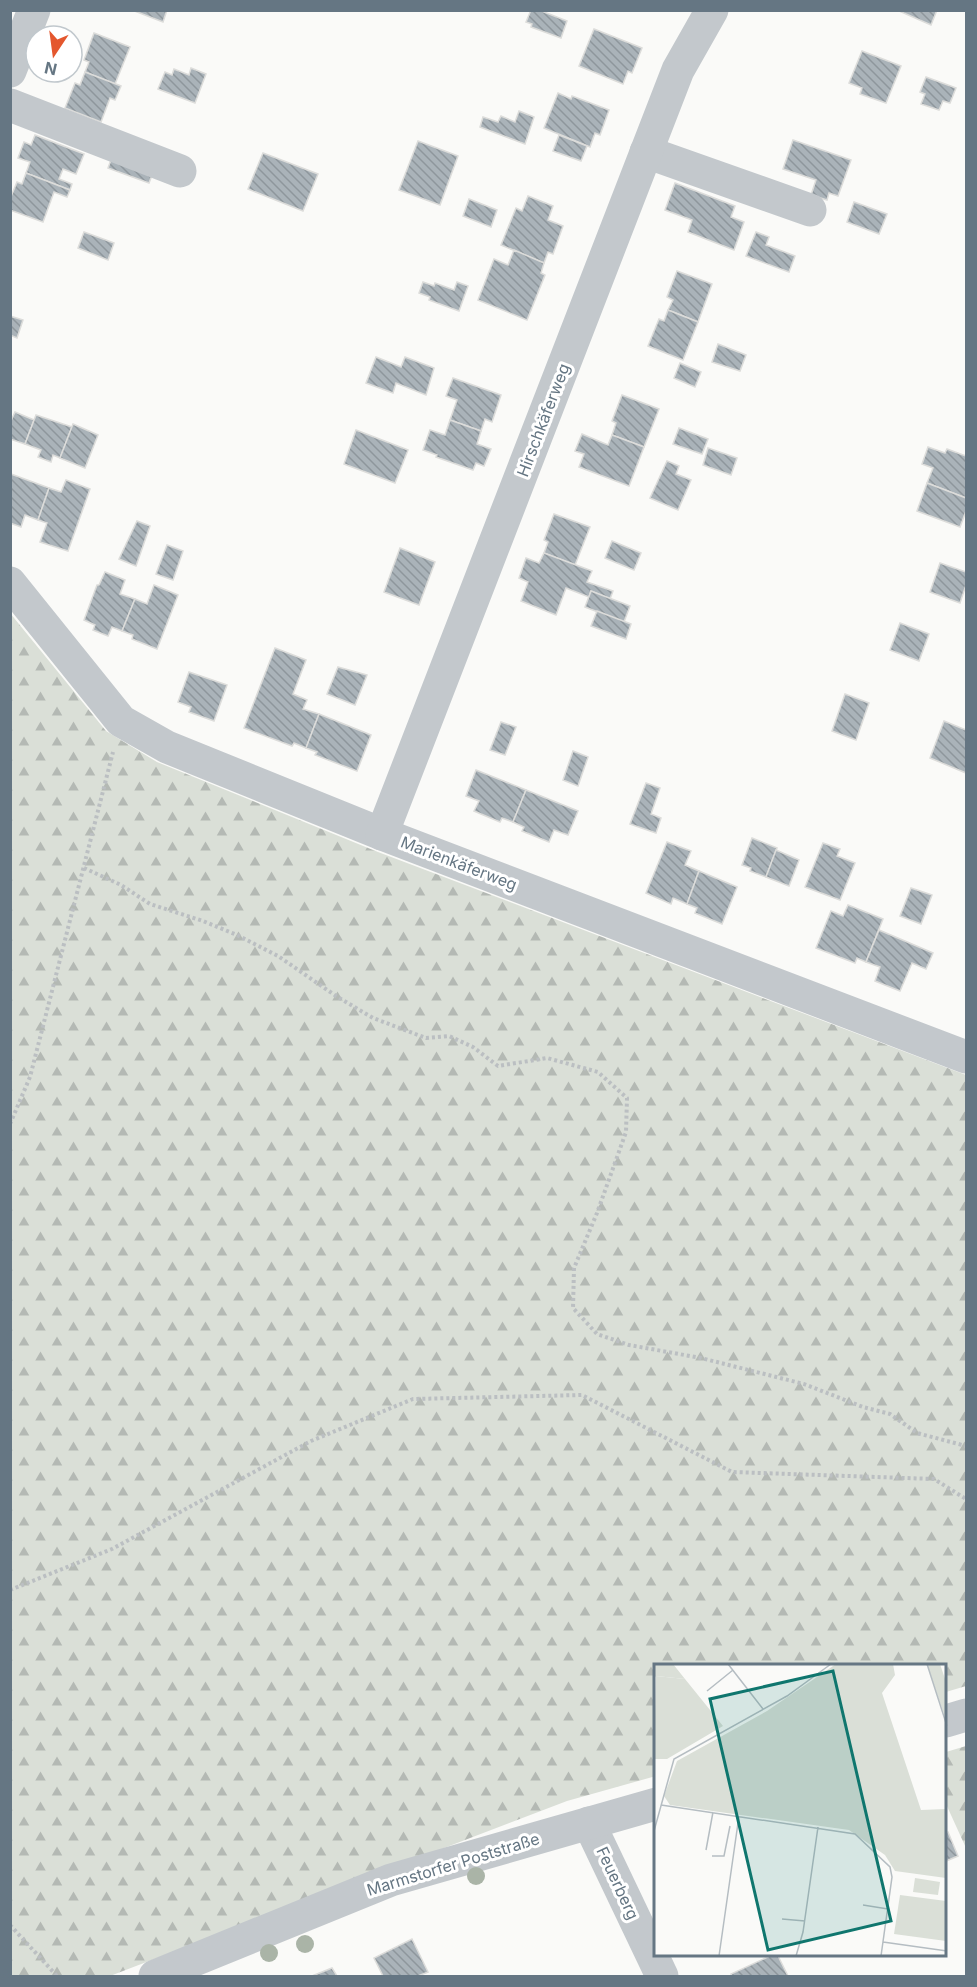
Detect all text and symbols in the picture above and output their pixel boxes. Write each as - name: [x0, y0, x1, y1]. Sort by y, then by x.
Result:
- north arrow: [24, 24, 84, 84]
- text: N: [42, 57, 59, 80]
- street label: Hirschkäferweg: [512, 361, 574, 479]
- street label: Marienkäferweg: [398, 832, 520, 894]
- inset map: [654, 1664, 947, 1957]
- street label: Marmstorfer Poststraße: [364, 1828, 542, 1900]
- street label: Feuerberg: [592, 1843, 644, 1923]

